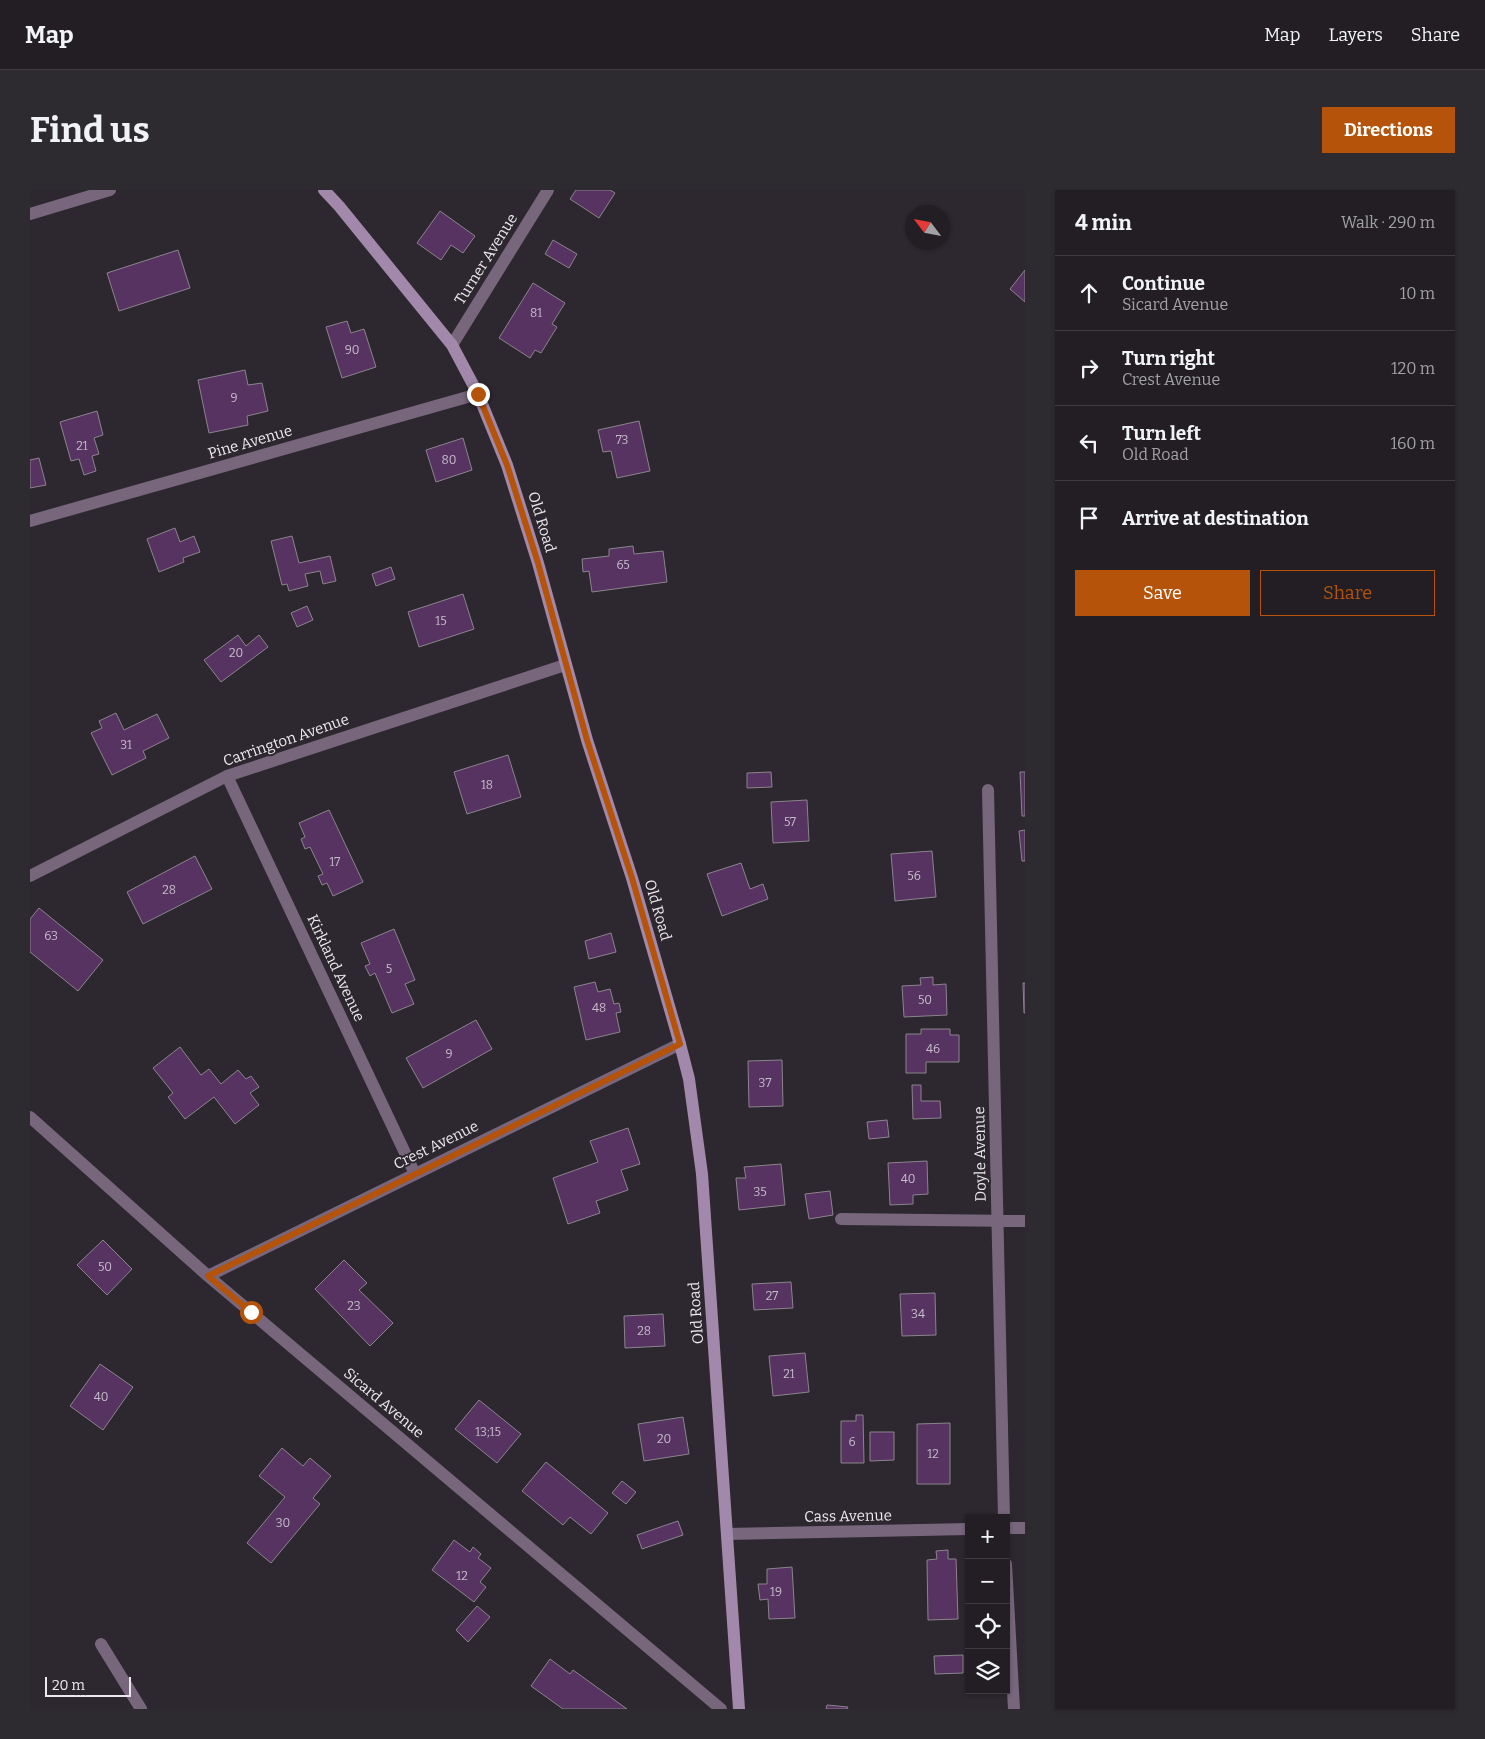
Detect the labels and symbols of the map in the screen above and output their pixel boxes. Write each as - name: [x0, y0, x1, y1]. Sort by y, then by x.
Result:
- north arrow: [905, 205, 950, 250]
- street label: Turner Avenue: [451, 210, 521, 308]
- house number: 81: [530, 306, 542, 320]
- house number: 90: [345, 343, 359, 357]
- route end: [467, 383, 490, 406]
- house number: 9: [230, 391, 238, 405]
- street label: Pine Avenue: [206, 421, 294, 463]
- house number: 73: [616, 433, 628, 447]
- house number: 21: [76, 439, 88, 453]
- house number: 80: [442, 453, 456, 467]
- street label: Old Road: [524, 489, 560, 555]
- house number: 65: [616, 558, 630, 572]
- house number: 15: [435, 614, 447, 628]
- house number: 20: [229, 646, 243, 660]
- street label: Carrington Avenue: [221, 710, 351, 770]
- house number: 31: [120, 738, 132, 752]
- house number: 18: [481, 778, 493, 792]
- house number: 57: [784, 815, 796, 829]
- house number: 17: [330, 855, 340, 869]
- house number: 56: [907, 869, 921, 883]
- street label: Old Road: [641, 877, 675, 943]
- house number: 28: [162, 883, 176, 897]
- street label: Kirkland Avenue: [303, 912, 369, 1024]
- house number: 63: [44, 929, 58, 943]
- house number: 5: [386, 962, 392, 976]
- house number: 50: [918, 993, 932, 1007]
- house number: 48: [592, 1001, 606, 1015]
- house number: 46: [926, 1042, 940, 1056]
- house number: 9: [445, 1047, 453, 1061]
- house number: 37: [759, 1076, 771, 1090]
- street label: Doyle Avenue: [970, 1106, 990, 1202]
- street label: Crest Avenue: [391, 1117, 481, 1173]
- house number: 40: [901, 1172, 915, 1186]
- house number: 35: [753, 1185, 767, 1199]
- house number: 50: [98, 1260, 112, 1274]
- street label: Old Road: [685, 1281, 707, 1345]
- house number: 27: [766, 1289, 778, 1303]
- house number: 23: [347, 1299, 361, 1313]
- route start: [240, 1301, 263, 1324]
- house number: 34: [911, 1307, 925, 1321]
- house number: 28: [637, 1324, 651, 1338]
- street label: Sicard Avenue: [340, 1364, 428, 1442]
- house number: 21: [783, 1367, 795, 1381]
- house number: 40: [94, 1390, 108, 1404]
- house number: 13;15: [475, 1425, 501, 1439]
- house number: 20: [657, 1432, 671, 1446]
- house number: 6: [848, 1435, 856, 1449]
- house number: 12: [927, 1447, 939, 1461]
- street label: Cass Avenue: [804, 1506, 892, 1526]
- house number: 30: [276, 1516, 290, 1530]
- house number: 12: [456, 1569, 468, 1583]
- house number: 19: [770, 1585, 782, 1599]
- scale bar: [45, 1674, 131, 1697]

